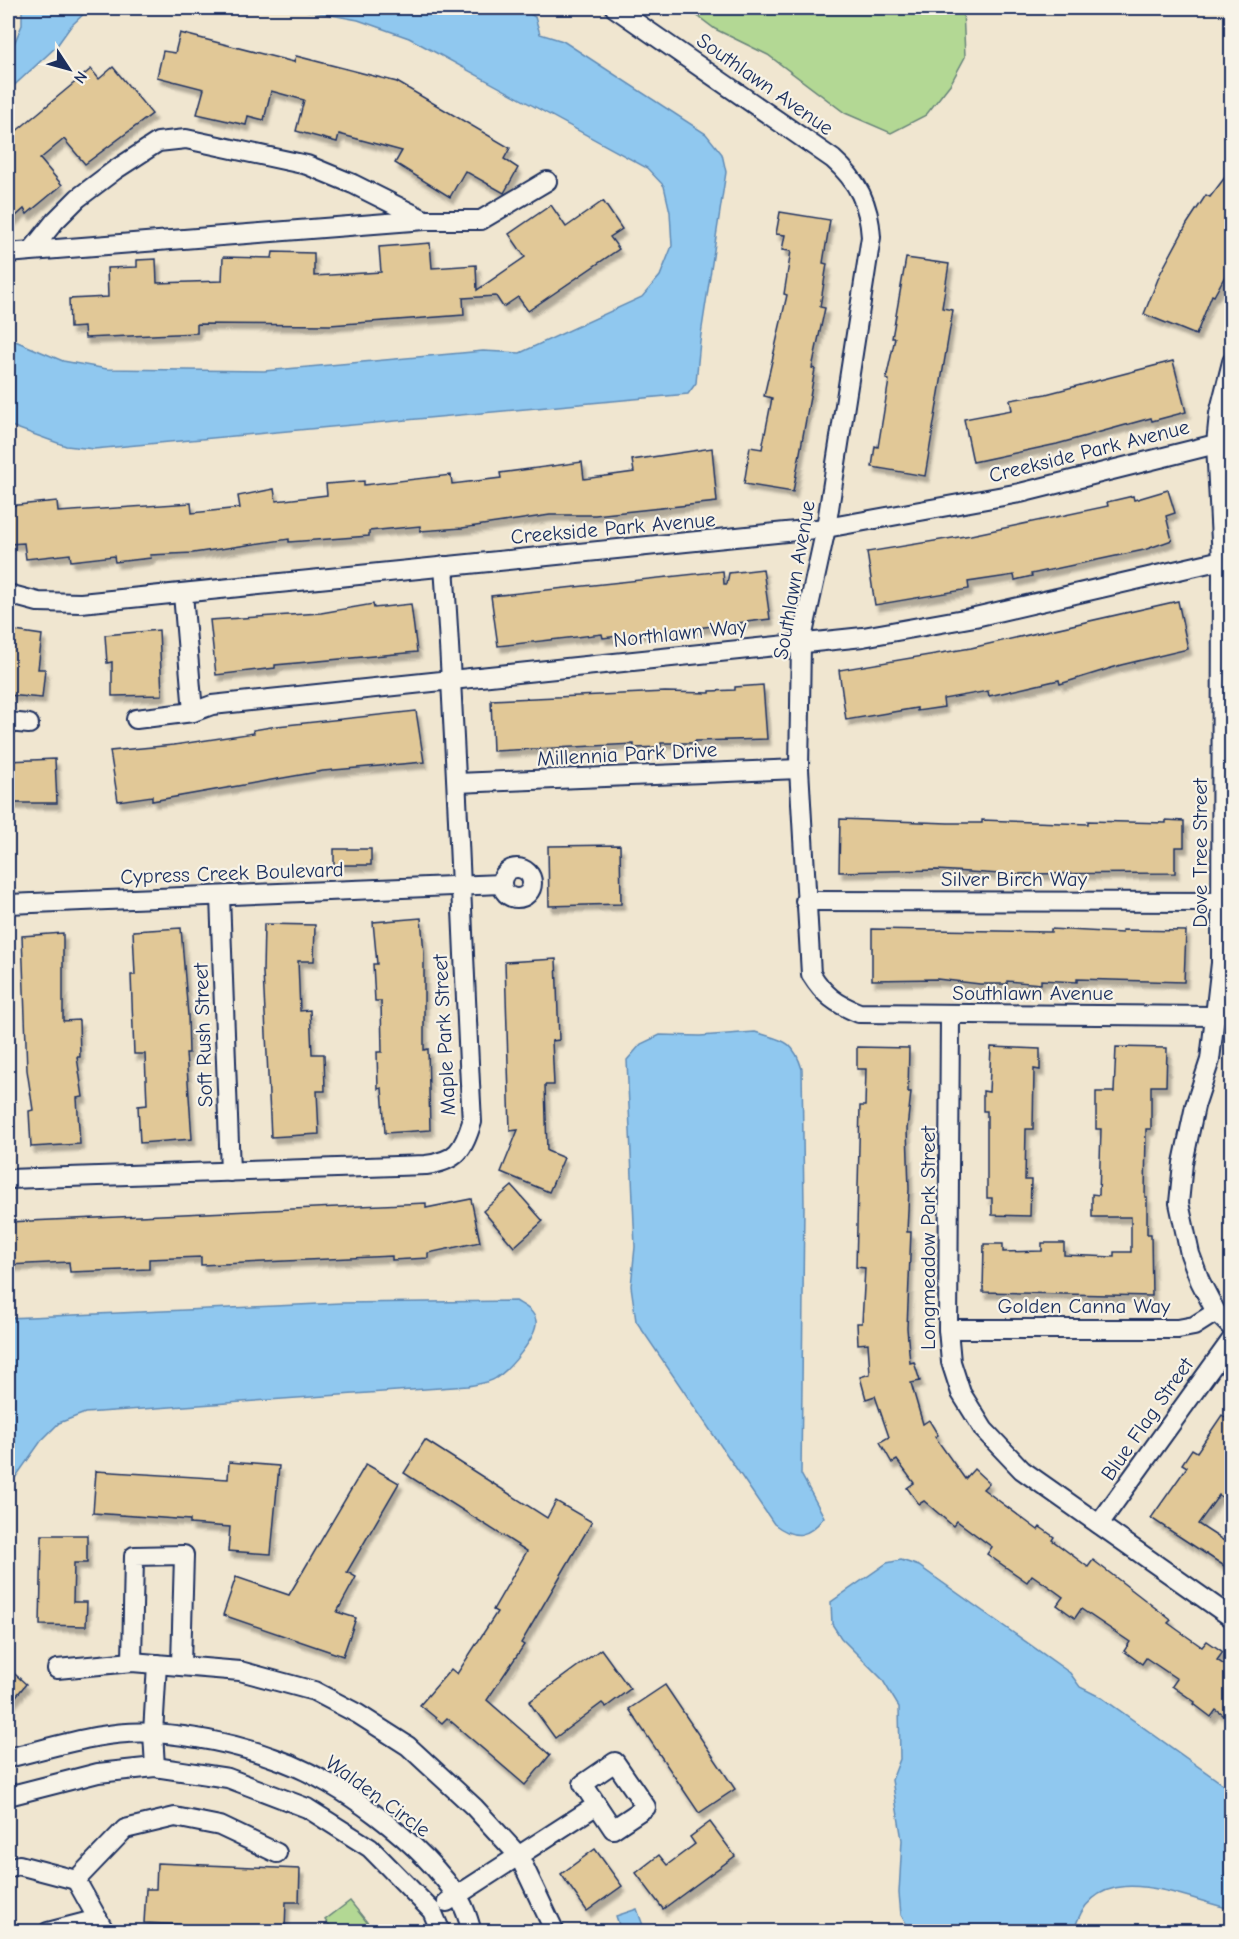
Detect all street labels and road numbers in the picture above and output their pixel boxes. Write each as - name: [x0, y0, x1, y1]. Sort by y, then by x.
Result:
- street label: Southlawn Avenue: [692, 28, 838, 140]
- street label: Creekside Park Avenue: [986, 415, 1192, 487]
- street label: Southlawn Avenue: [768, 499, 820, 661]
- street label: Creekside Park Avenue: [510, 507, 716, 549]
- street label: Northlawn Way: [612, 614, 749, 652]
- street label: Millennia Park Drive: [536, 737, 718, 771]
- street label: Dove Tree Street: [1188, 777, 1212, 928]
- street label: Cypress Creek Boulevard: [120, 857, 344, 889]
- street label: Silver Birch Way: [941, 867, 1088, 891]
- street label: Maple Park Street: [428, 953, 460, 1116]
- street label: Soft Rush Street: [188, 961, 218, 1108]
- street label: Southlawn Avenue: [952, 981, 1114, 1005]
- street label: Longmeadow Park Street: [916, 1125, 940, 1350]
- street label: Golden Canna Way: [998, 1294, 1171, 1318]
- street label: Blue Flag Street: [1096, 1352, 1199, 1485]
- street label: Walden Circle: [321, 1750, 435, 1842]

